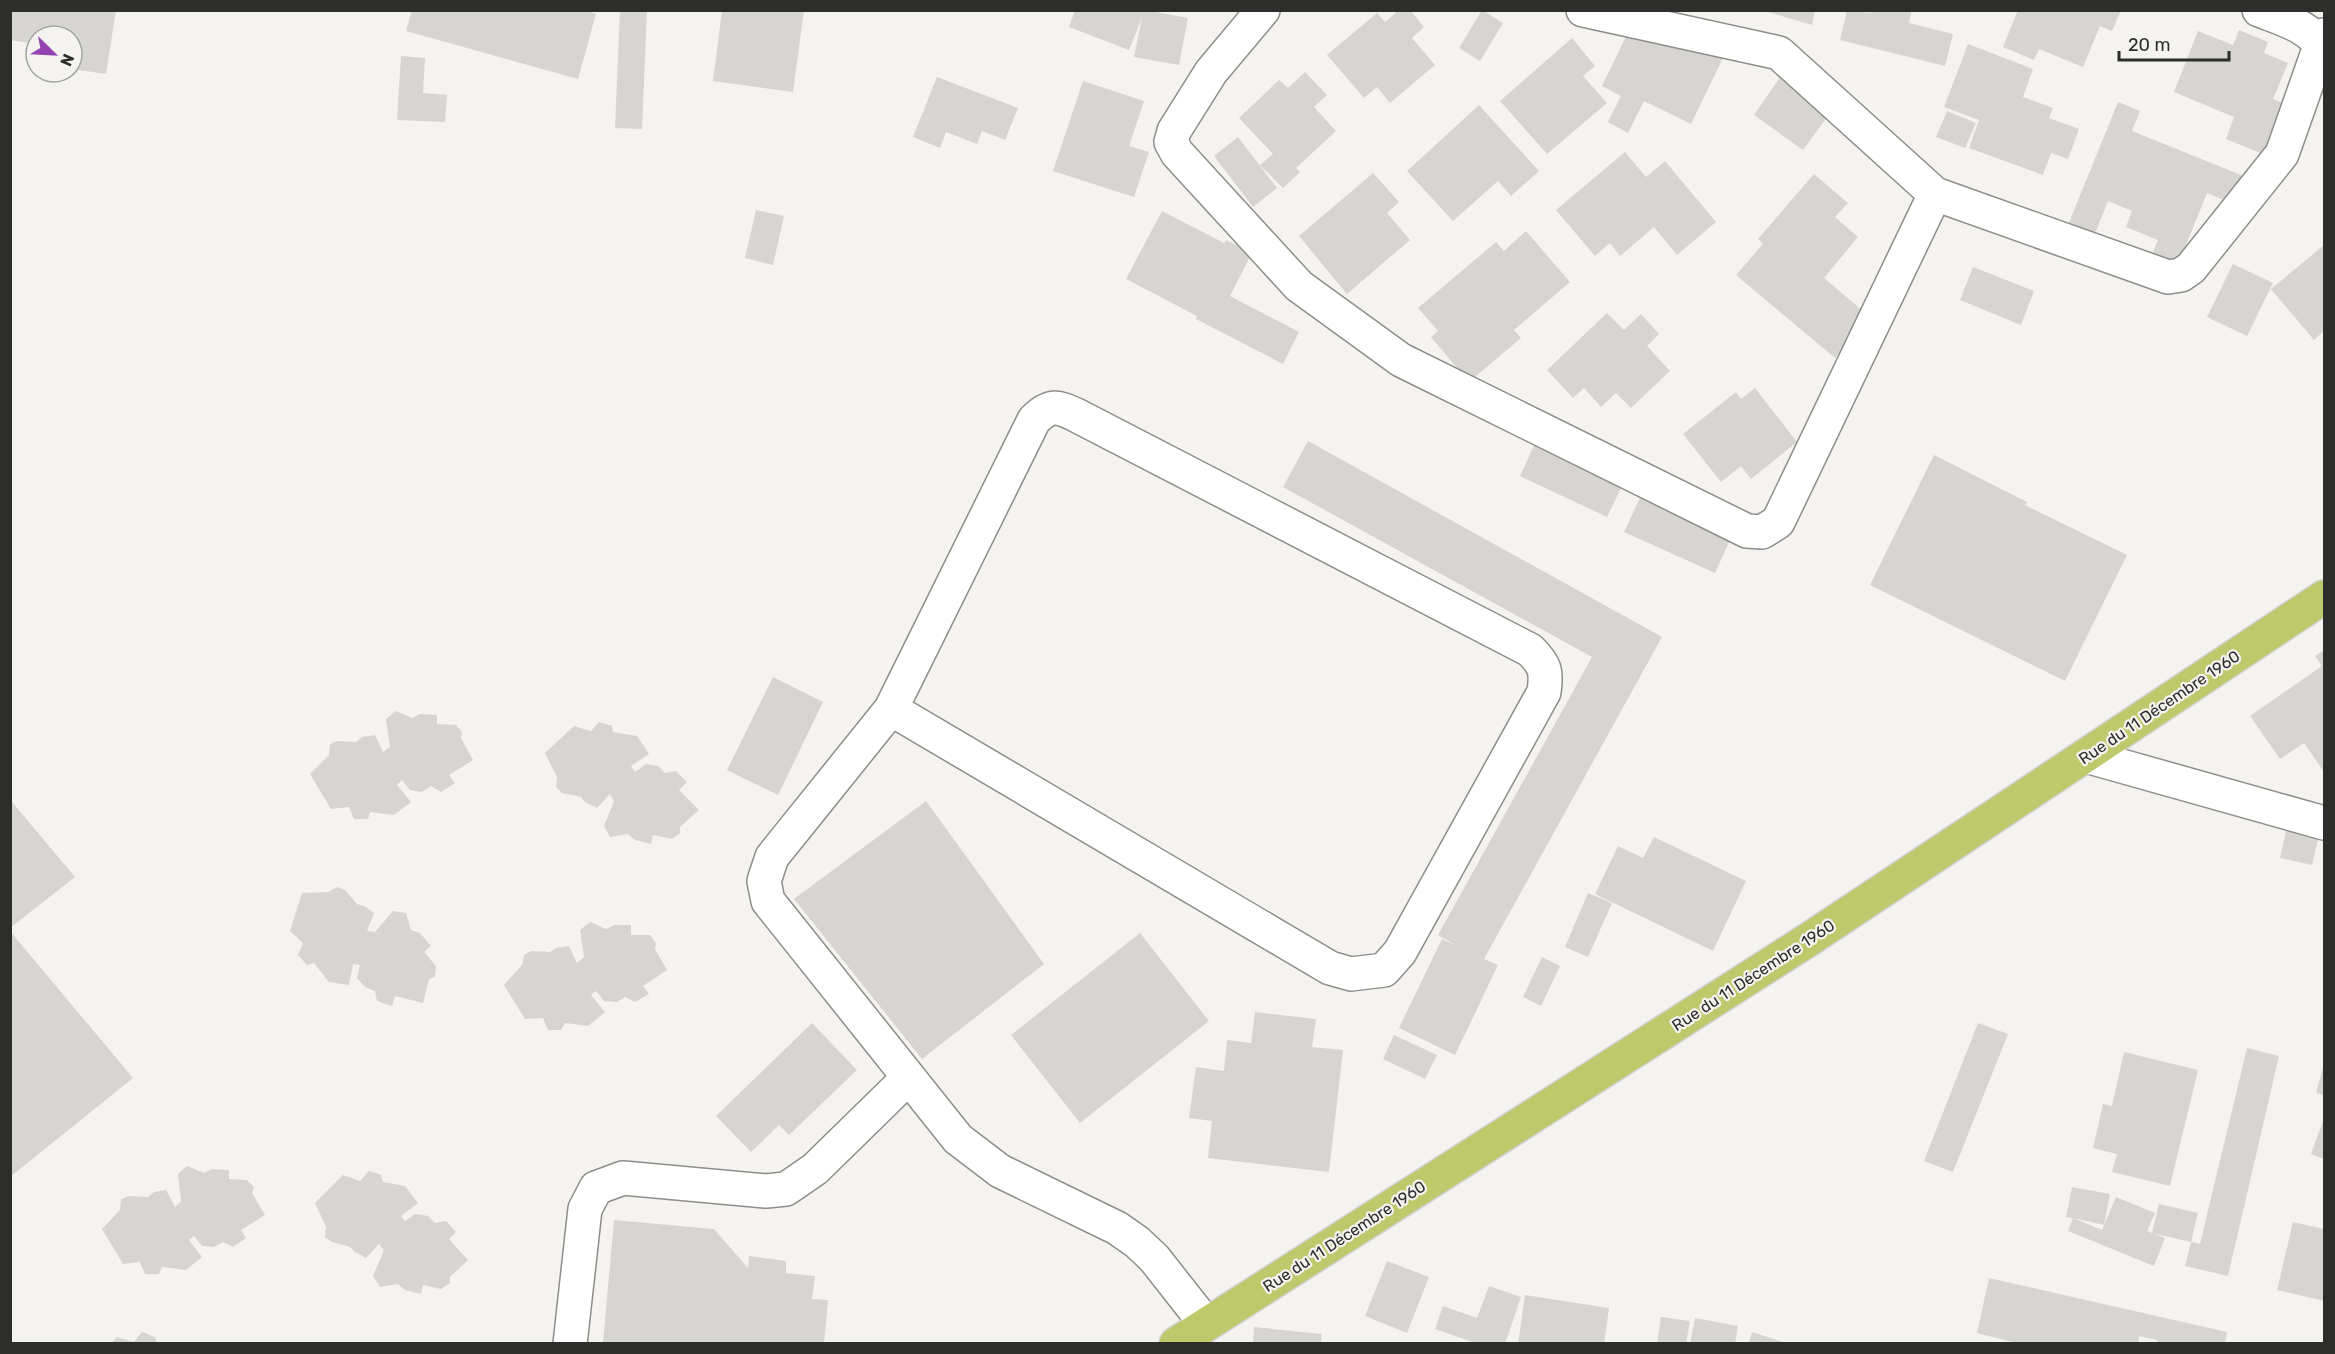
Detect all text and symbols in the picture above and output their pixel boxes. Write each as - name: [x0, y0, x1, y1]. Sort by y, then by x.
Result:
- north arrow: [24, 24, 84, 84]
- scale bar: [2119, 24, 2228, 62]
- text: 20 m: [2128, 34, 2170, 56]
- text: N: [56, 51, 78, 69]
- street label: Rue du 11 Décembre 1960: [2075, 646, 2243, 768]
- street label: Rue du 11 Décembre 1960: [1668, 916, 1838, 1035]
- street label: Rue du 11 Décembre 1960: [1259, 1177, 1429, 1296]

